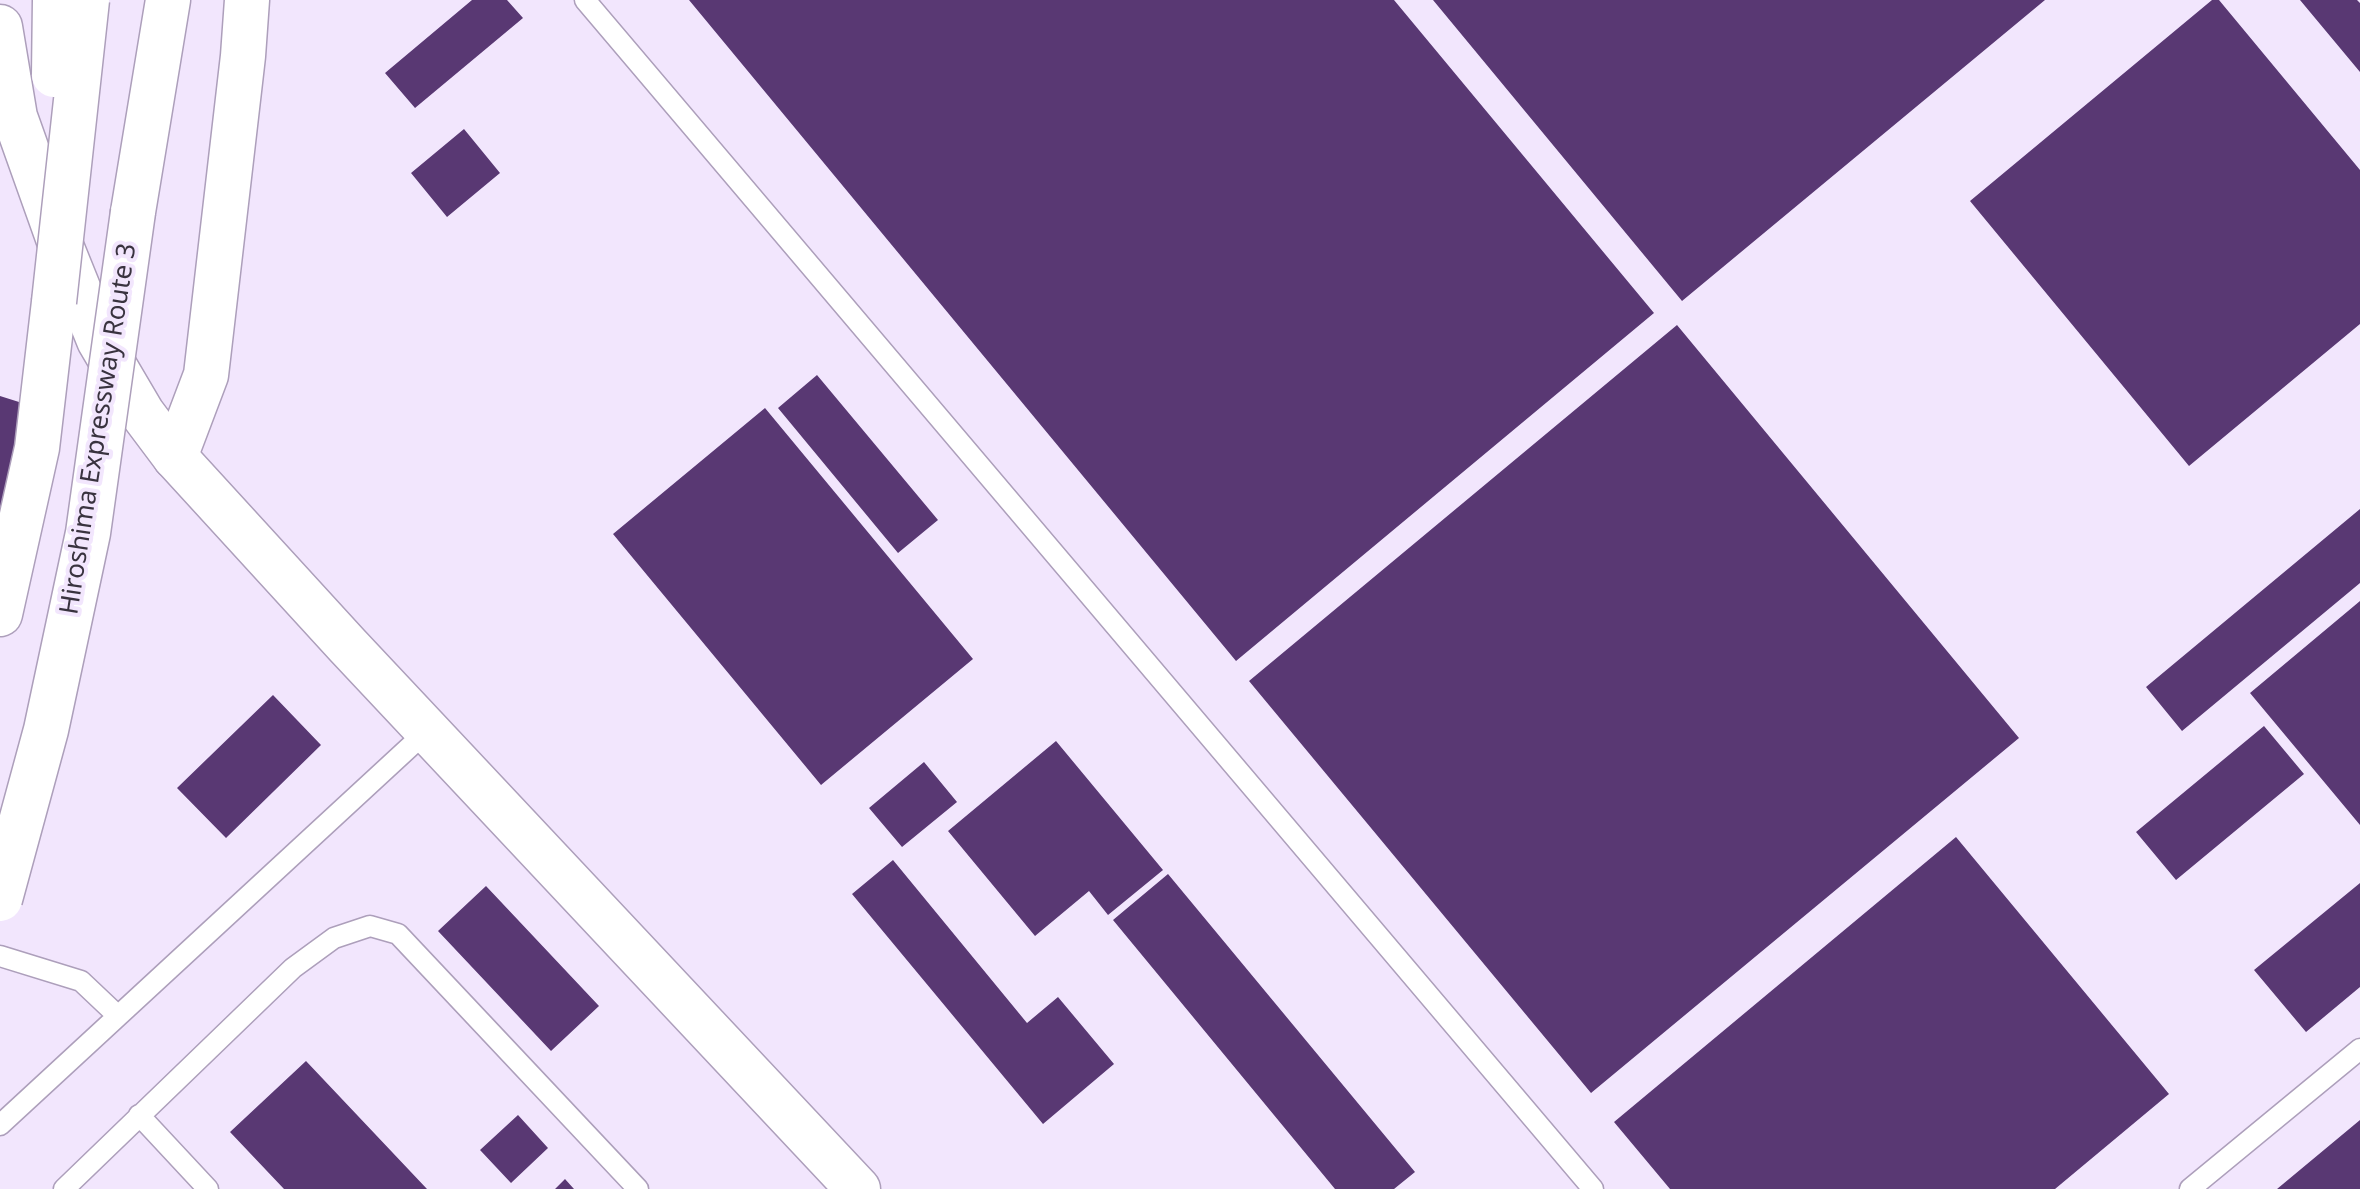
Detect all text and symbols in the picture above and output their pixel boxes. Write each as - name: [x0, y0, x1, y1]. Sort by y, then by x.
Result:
- street label: Hiroshima Expressway Route 3: [54, 241, 144, 617]

